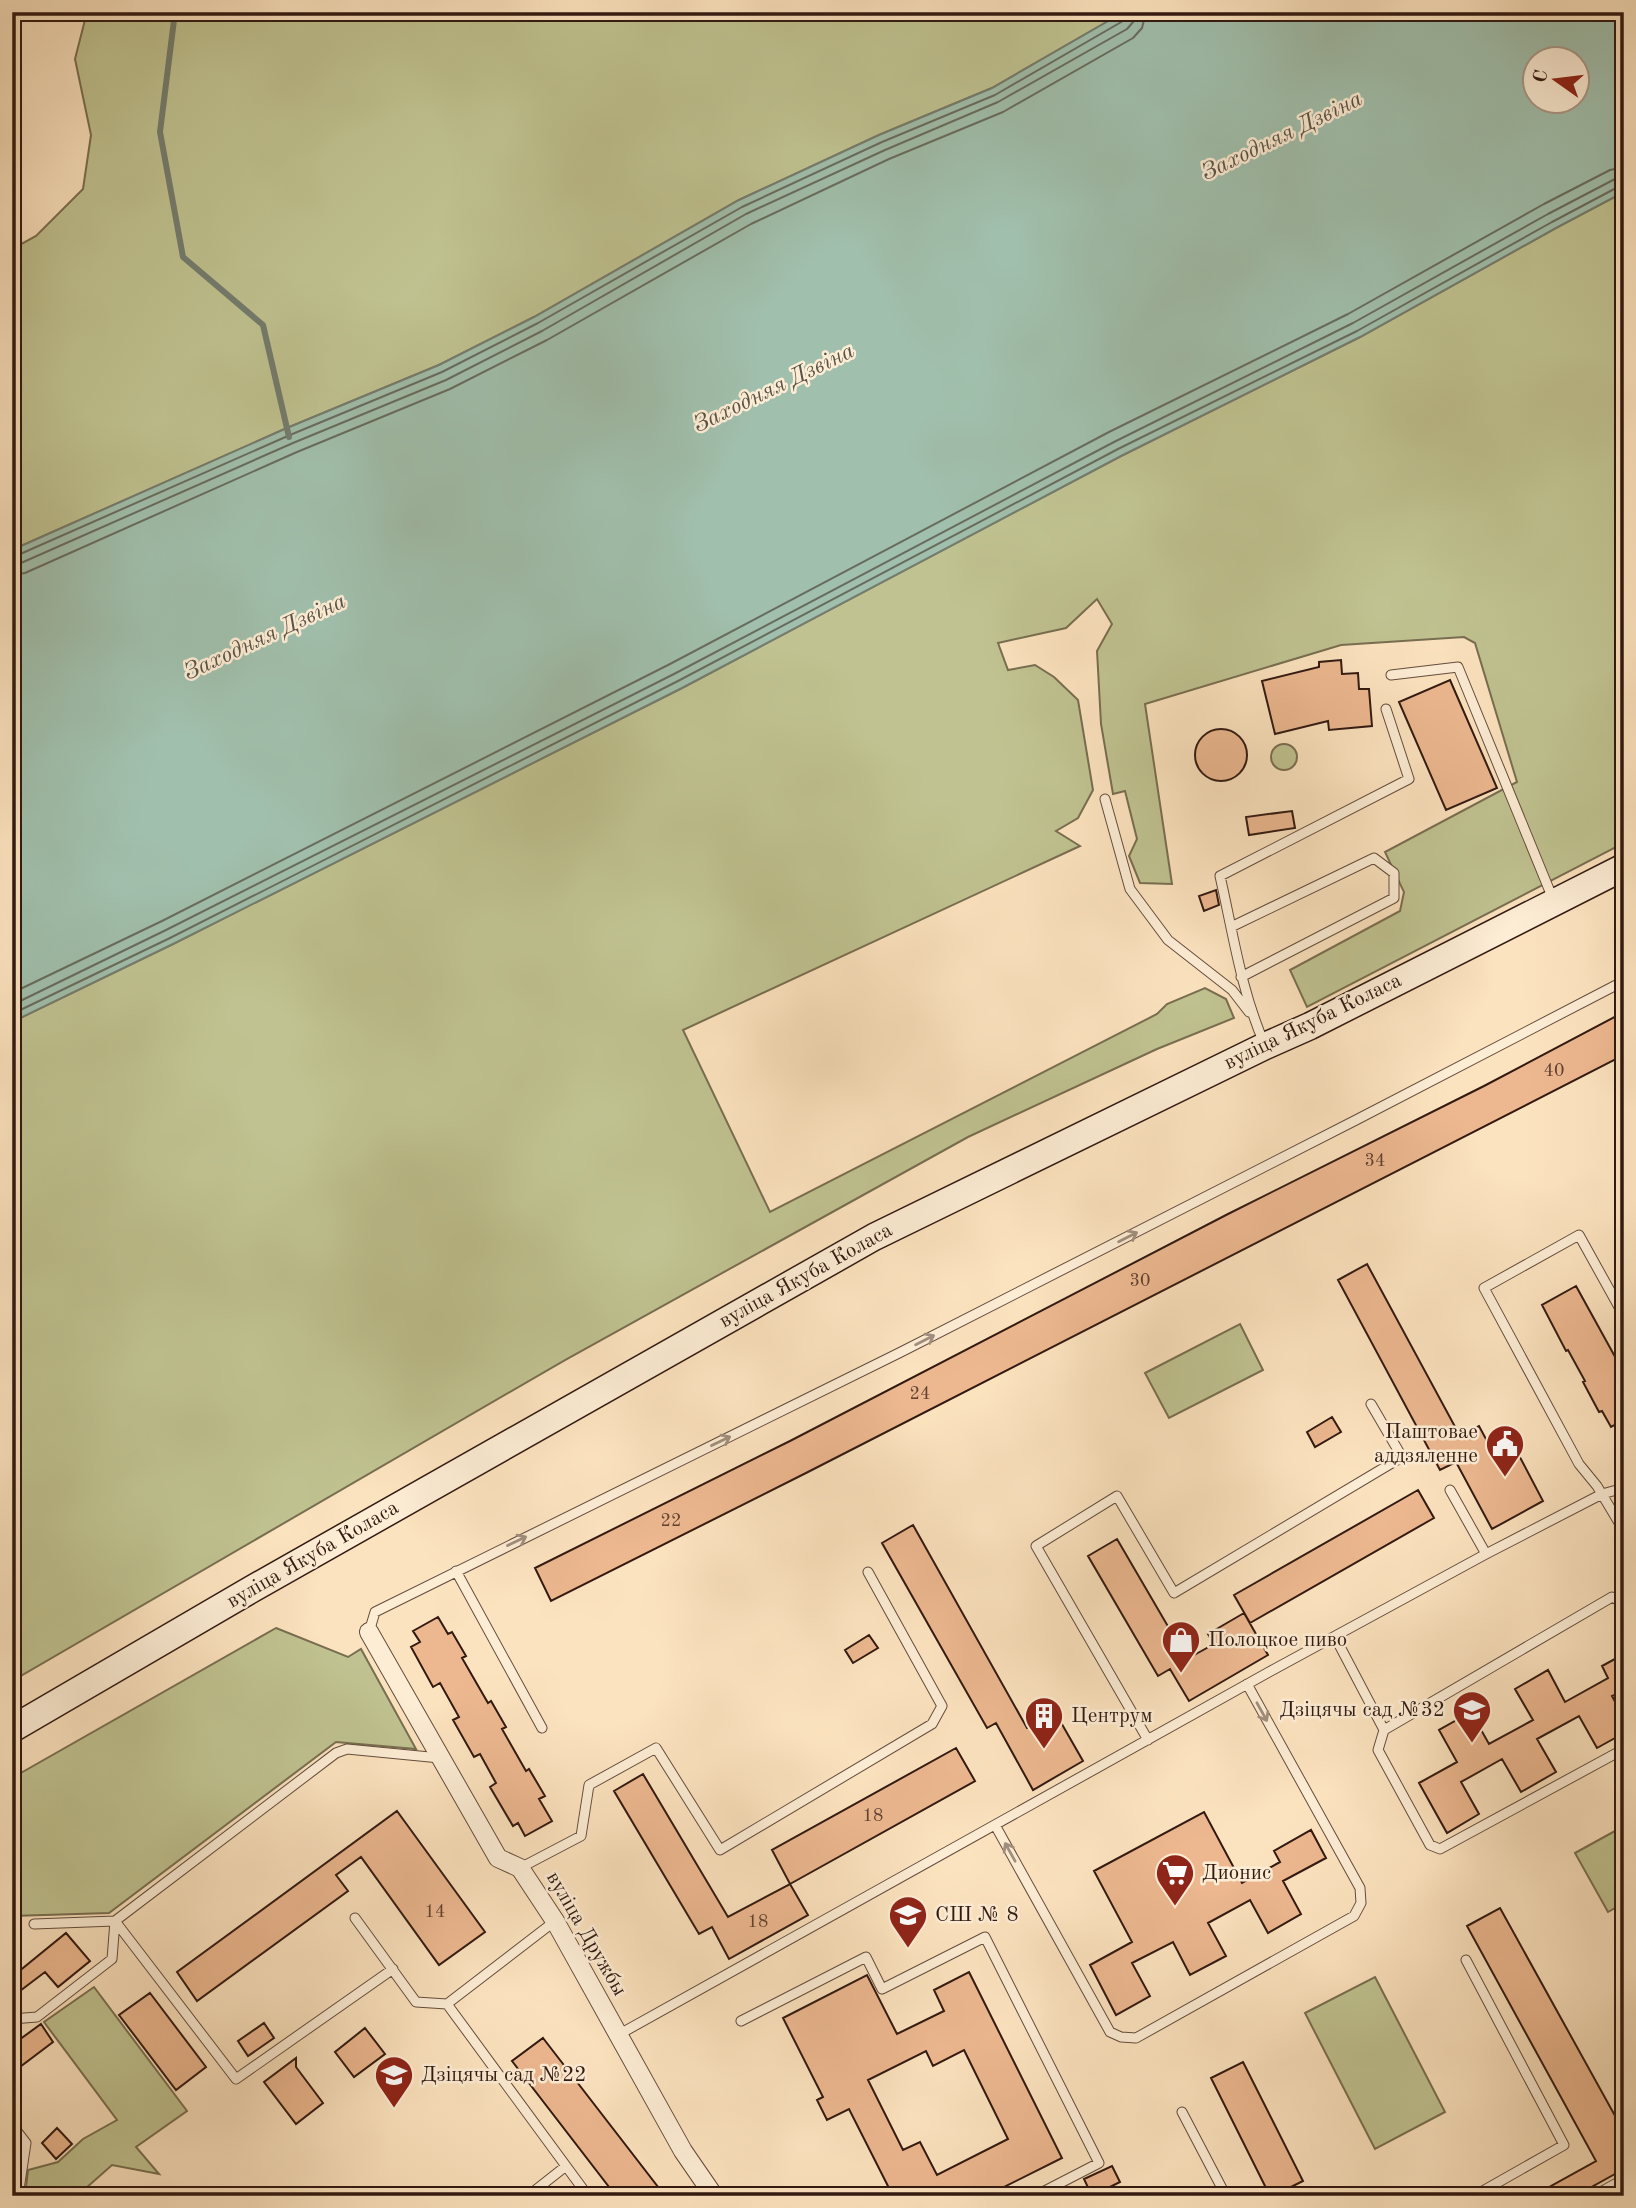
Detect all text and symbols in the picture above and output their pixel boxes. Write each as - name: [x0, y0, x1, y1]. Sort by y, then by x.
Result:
- north arrow: [1520, 46, 1590, 116]
- text: С: [1531, 68, 1553, 85]
- water label: Заходняя Дзвіна: [1197, 86, 1367, 186]
- water label: Заходняя Дзвіна: [689, 338, 859, 438]
- water label: Заходняя Дзвіна: [180, 589, 350, 685]
- street label: вуліца Якуба Коласа: [1221, 970, 1405, 1074]
- house number: 40: [1544, 1062, 1564, 1080]
- house number: 34: [1365, 1152, 1385, 1170]
- street label: вуліца Якуба Коласа: [716, 1220, 896, 1332]
- one-way arrow: [1117, 1229, 1138, 1243]
- house number: 30: [1130, 1272, 1150, 1290]
- one-way arrow: [914, 1333, 935, 1346]
- house number: 24: [910, 1385, 930, 1403]
- place label: Паштовае аддзяленне: [1374, 1422, 1478, 1467]
- public building icon: Паштовае аддзяленне: [1484, 1423, 1526, 1478]
- one-way arrow: [710, 1433, 731, 1447]
- street label: вуліца Якуба Коласа: [224, 1497, 402, 1613]
- house number: 22: [661, 1512, 681, 1530]
- one-way arrow: [506, 1534, 527, 1548]
- shop icon: Полоцкое пиво: [1160, 1619, 1202, 1674]
- place label: Полоцкое пиво: [1208, 1630, 1347, 1651]
- school or university icon: Дзіцячы сад №32: [1451, 1689, 1493, 1744]
- building icon: Центрум: [1023, 1695, 1065, 1750]
- place label: Дзіцячы сад №32: [1280, 1700, 1445, 1721]
- one-way arrow: [1256, 1701, 1269, 1722]
- place label: Центрум: [1071, 1706, 1152, 1727]
- house number: 18: [863, 1807, 883, 1825]
- one-way arrow: [1003, 1843, 1017, 1863]
- supermarket icon: Дионис: [1154, 1852, 1196, 1907]
- place label: Дионис: [1202, 1863, 1271, 1884]
- street label: вуліца Дружбы: [542, 1868, 630, 2000]
- school or university icon: СШ № 8: [887, 1894, 929, 1949]
- house number: 14: [425, 1903, 445, 1921]
- place label: СШ № 8: [935, 1905, 1019, 1926]
- house number: 18: [748, 1913, 768, 1931]
- school or university icon: Дзіцячы сад №22: [373, 2054, 415, 2109]
- place label: Дзіцячы сад №22: [421, 2065, 586, 2086]

